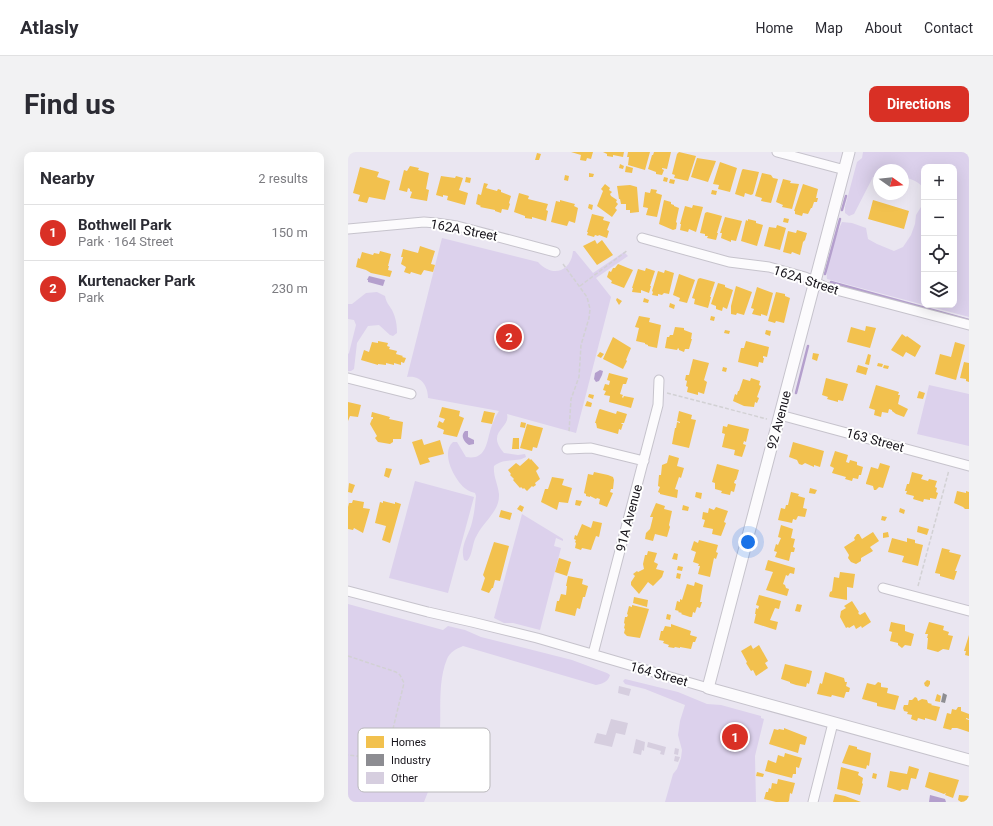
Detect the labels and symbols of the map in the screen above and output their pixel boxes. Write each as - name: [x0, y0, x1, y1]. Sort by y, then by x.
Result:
- north arrow: [873, 164, 909, 200]
- street label: 162A Street: [429, 216, 499, 244]
- street label: 162A Street: [771, 262, 841, 298]
- pin: 2: [496, 322, 522, 352]
- street label: 92 Avenue: [764, 389, 794, 451]
- street label: 163 Street: [844, 425, 906, 455]
- street label: 91A Avenue: [613, 483, 645, 553]
- your location: [738, 532, 758, 552]
- street label: 164 Street: [628, 659, 690, 689]
- pin: 1: [722, 722, 748, 752]
- legend: [358, 728, 490, 792]
- text: Homes: [391, 736, 427, 749]
- text: Industry: [391, 754, 431, 767]
- text: Other: [391, 772, 418, 785]

